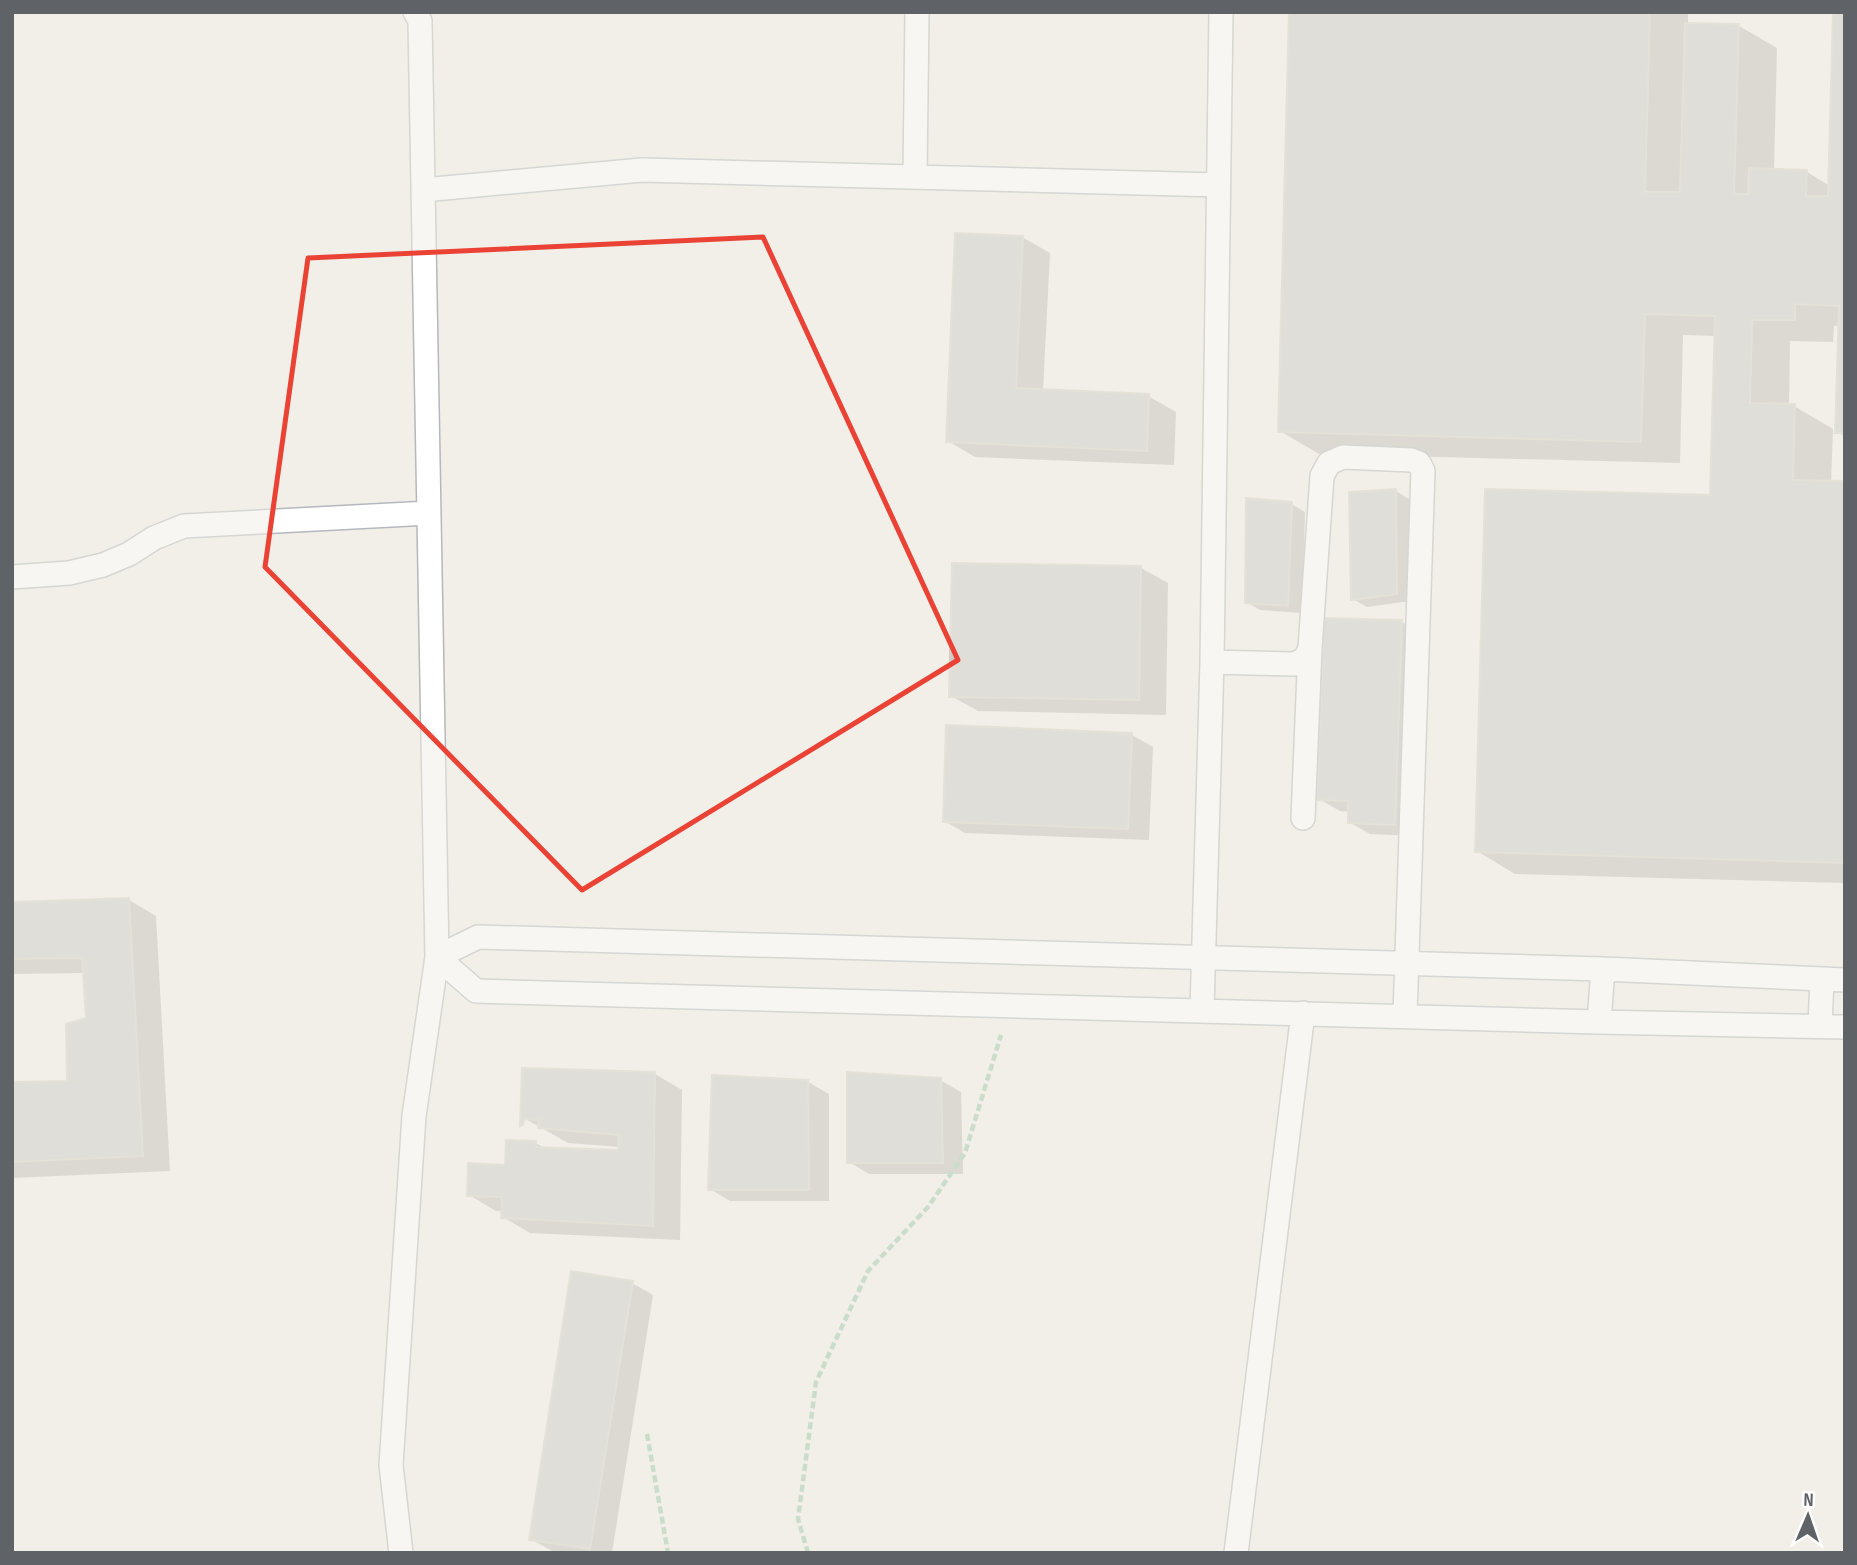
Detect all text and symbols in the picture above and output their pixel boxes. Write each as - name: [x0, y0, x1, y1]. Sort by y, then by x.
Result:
- north arrow: [1773, 1481, 1843, 1551]
- text: N: [1803, 1489, 1814, 1512]

